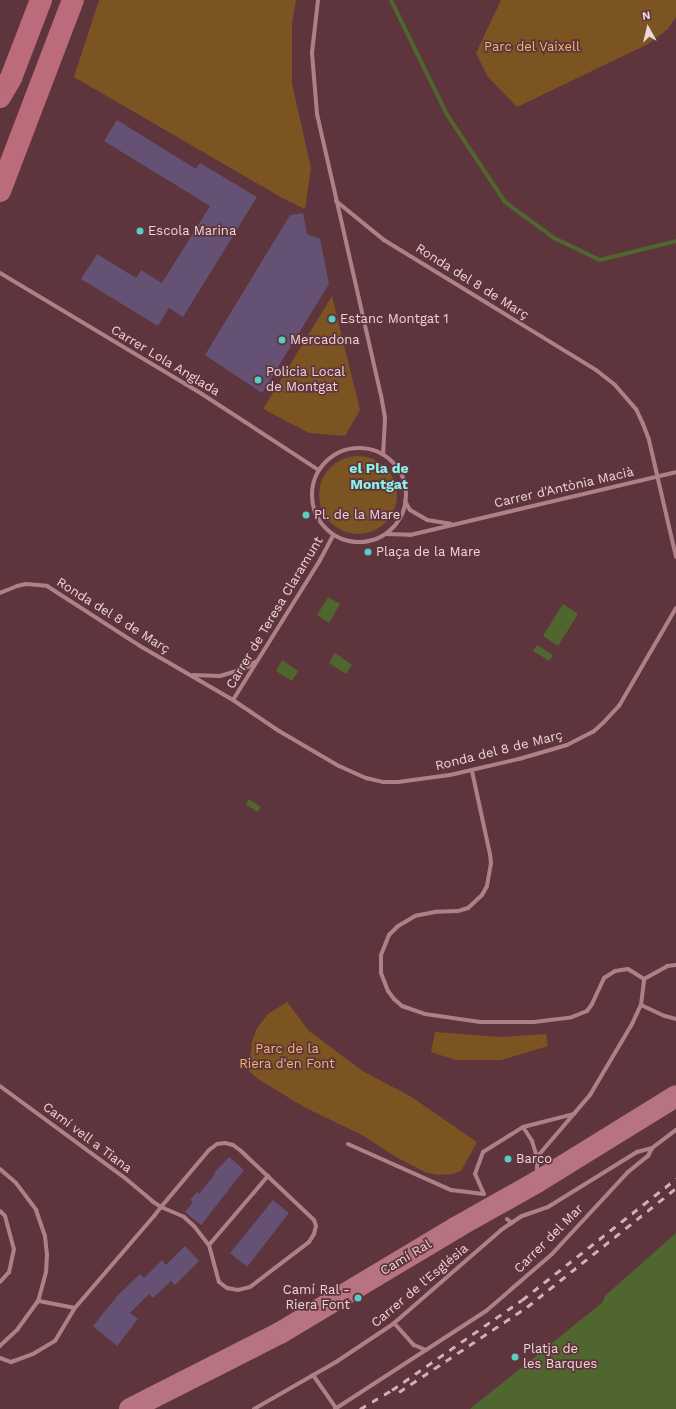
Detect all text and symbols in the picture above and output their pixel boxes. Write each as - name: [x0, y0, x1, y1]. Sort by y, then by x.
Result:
- north arrow: [628, 8, 668, 48]
- text: N: [641, 9, 651, 23]
- park label: Parc del Vaixell: [484, 39, 580, 55]
- place label: Escola Marina: [148, 223, 237, 239]
- marker: Escola Marina: [135, 226, 145, 236]
- street label: Ronda del 8 de Març: [412, 241, 532, 323]
- place label: Estanc Montgat 1: [340, 311, 449, 327]
- marker: Estanc Montgat 1: [327, 314, 337, 324]
- street label: Carrer Lola Anglada: [107, 322, 223, 400]
- place label: Mercadona: [290, 332, 360, 348]
- marker: Mercadona: [277, 335, 287, 345]
- place label: Policia Local de Montgat: [266, 365, 346, 396]
- marker: Policia Local de Montgat: [253, 375, 263, 385]
- district label: el Pla de Montgat: [349, 460, 409, 492]
- street label: Carrer d'Antònia Macià: [492, 464, 636, 512]
- place label: Pl. de la Mare: [314, 507, 401, 523]
- marker: Pl. de la Mare: [301, 510, 311, 520]
- street label: Carrer de Teresa Claramunt: [223, 534, 327, 692]
- place label: Plaça de la Mare: [376, 544, 481, 560]
- marker: Plaça de la Mare: [363, 547, 373, 557]
- street label: Ronda del 8 de Març: [53, 575, 173, 657]
- street label: Ronda del 8 de Març: [433, 728, 565, 774]
- park label: Parc de la Riera d'en Font: [239, 1042, 335, 1073]
- street label: Camí vell a Tiana: [39, 1099, 135, 1177]
- place label: Barco: [516, 1151, 552, 1167]
- marker: Barco: [503, 1154, 513, 1164]
- street label: Carrer del Mar: [511, 1201, 587, 1277]
- street label: Camí Ral: [378, 1237, 434, 1279]
- street label: Carrer de l'Església: [368, 1241, 472, 1331]
- place label: Camí Ral - Riera Font: [282, 1283, 350, 1314]
- marker: Camí Ral - Riera Font: [353, 1293, 363, 1303]
- place label: Platja de les Barques: [523, 1342, 597, 1373]
- marker: Platja de les Barques: [510, 1352, 520, 1362]

